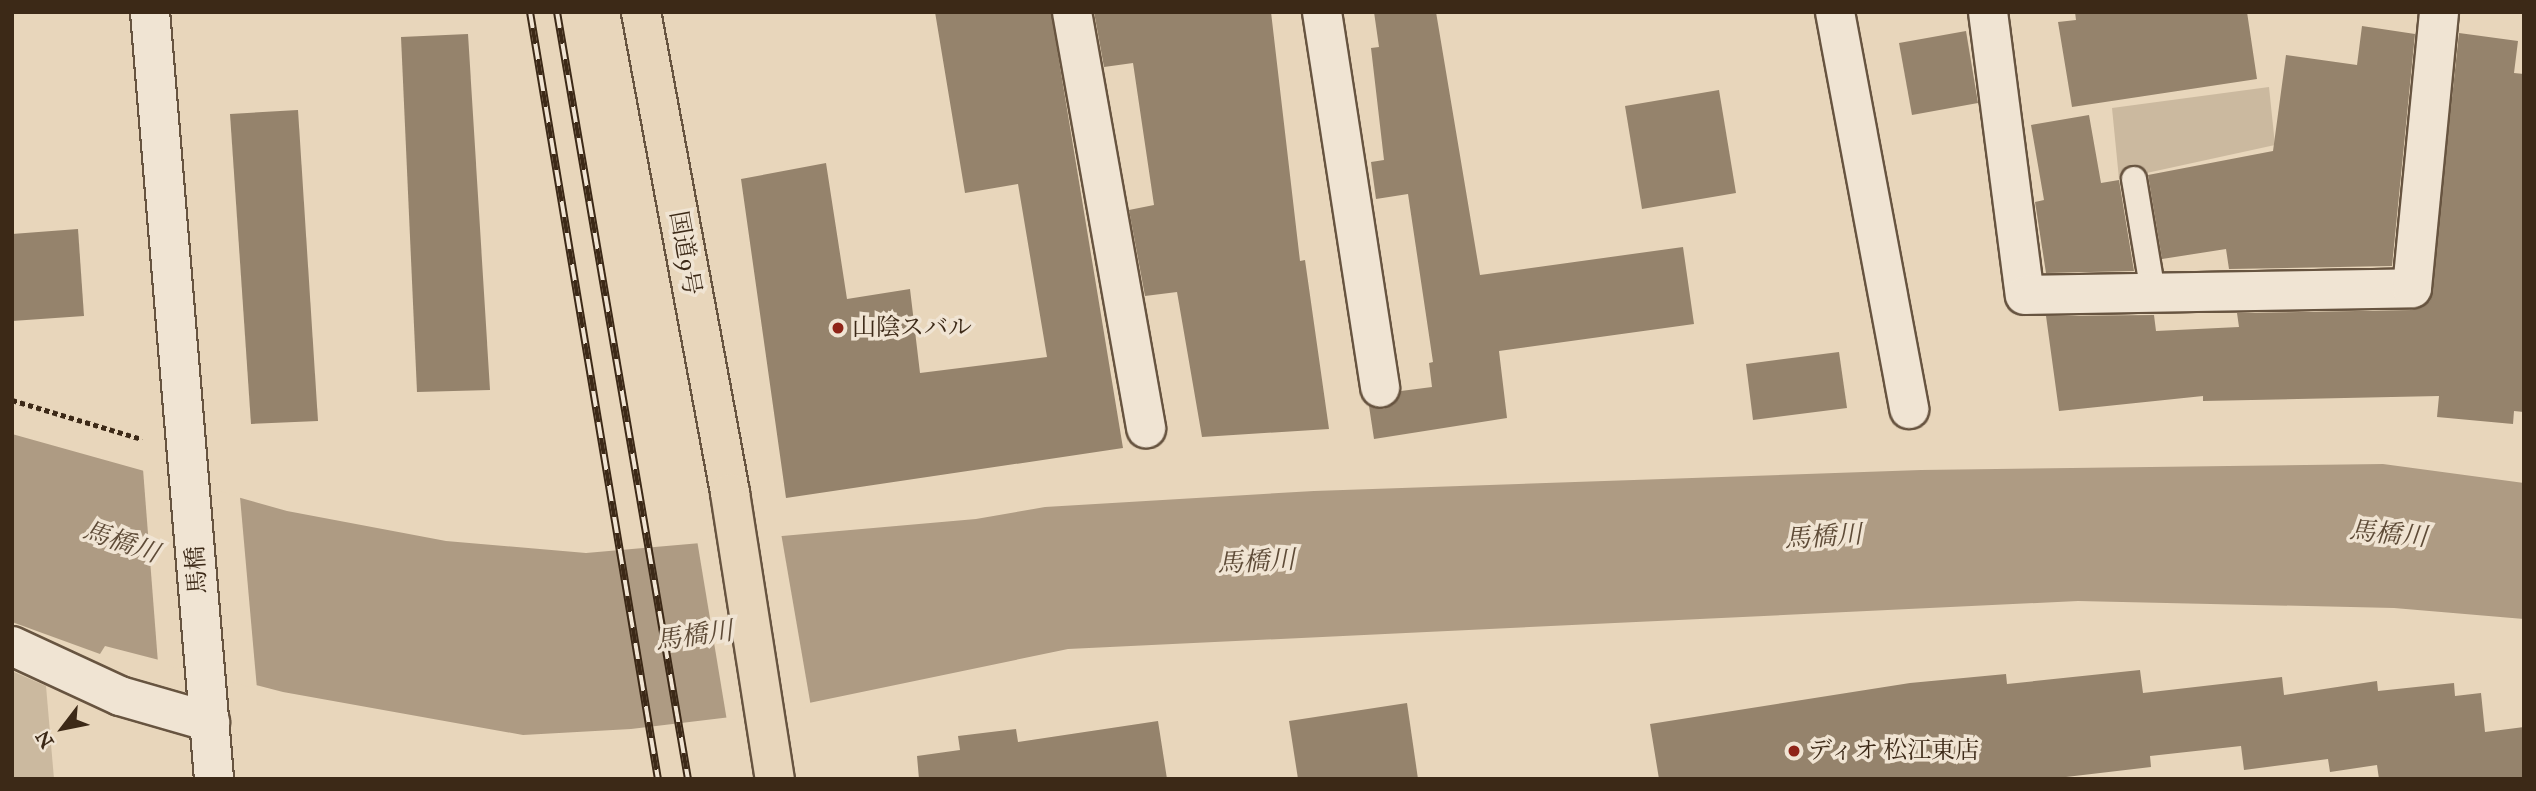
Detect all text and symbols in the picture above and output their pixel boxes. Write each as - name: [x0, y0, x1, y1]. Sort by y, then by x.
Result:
- street label: 国道9号: [663, 209, 707, 297]
- place label: 山陰スバル: [852, 314, 972, 342]
- marker: 山陰スバル: [830, 320, 846, 336]
- water label: 馬橋川: [79, 515, 163, 569]
- water label: 馬橋川: [2348, 515, 2428, 553]
- water label: 馬橋川: [1783, 519, 1863, 555]
- water label: 馬橋川: [1216, 544, 1296, 580]
- street label: 馬橋: [181, 545, 213, 595]
- water label: 馬橋川: [653, 615, 735, 657]
- north arrow: [28, 693, 98, 763]
- text: N: [31, 726, 59, 752]
- place label: ディオ 松江東店: [1808, 737, 1981, 765]
- marker: ディオ 松江東店: [1786, 743, 1802, 759]

